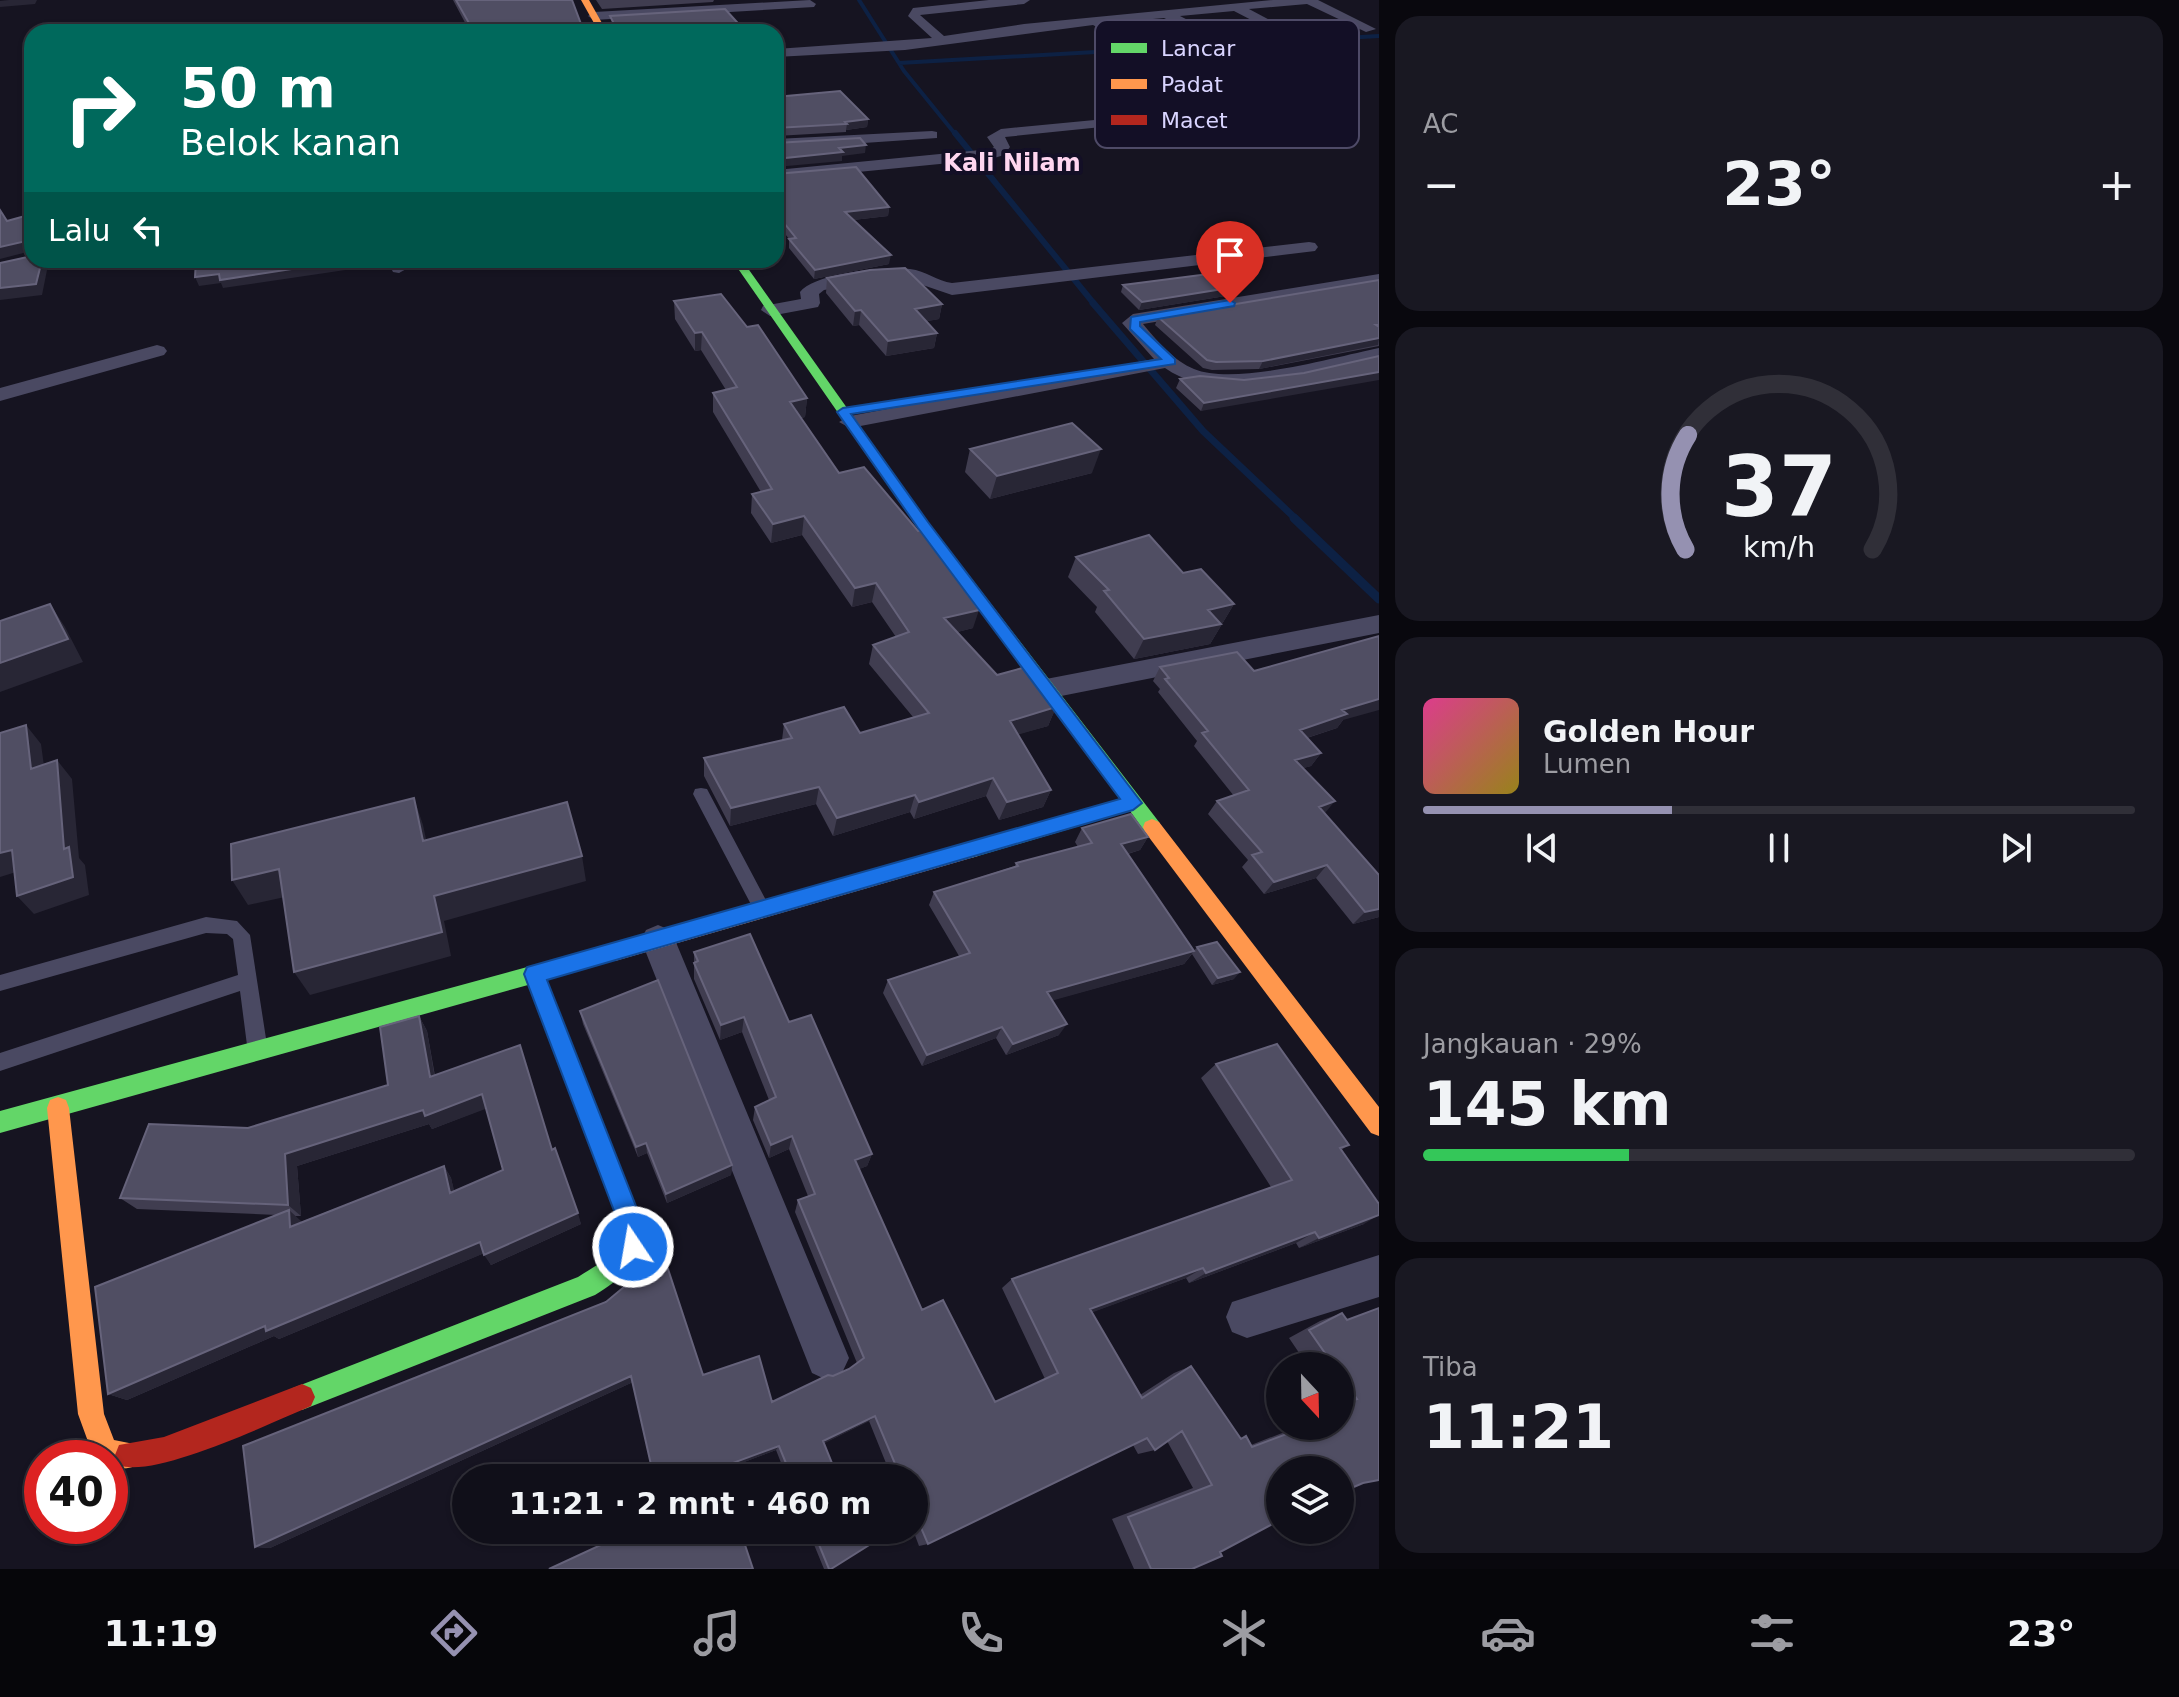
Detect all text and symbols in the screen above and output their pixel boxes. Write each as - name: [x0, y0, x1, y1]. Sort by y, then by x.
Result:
- legend: [1095, 20, 1359, 148]
- text: Lancar: [1161, 36, 1236, 61]
- text: 50 m: [180, 55, 336, 120]
- icon: right: [48, 56, 152, 160]
- text: Padat: [1161, 72, 1223, 97]
- text: Macet: [1161, 108, 1228, 133]
- text: AC: [1423, 109, 1458, 139]
- text: Belok kanan: [180, 122, 401, 163]
- district label: Kali Nilam: [943, 149, 1081, 177]
- text: 23°: [1722, 149, 1836, 219]
- text: −: [1423, 159, 1460, 210]
- text: +: [2098, 159, 2135, 210]
- icon: left: [126, 208, 170, 252]
- text: Lalu: [48, 213, 110, 248]
- pin: [1196, 221, 1264, 303]
- icon: arrive: [1208, 233, 1252, 277]
- text: 37: [1721, 438, 1837, 535]
- text: km/h: [1743, 530, 1815, 564]
- text: Golden Hour: [1543, 714, 1754, 749]
- text: Lumen: [1543, 749, 1631, 779]
- icon: previous: [1520, 826, 1564, 870]
- icon: pause: [1757, 826, 1801, 870]
- icon: next: [1994, 826, 2038, 870]
- text: Jangkauan · 29%: [1423, 1029, 1642, 1059]
- text: 145 km: [1423, 1069, 1672, 1139]
- position arrow: [591, 1205, 675, 1289]
- north arrow: [1266, 1352, 1354, 1440]
- map controls: [1266, 1352, 1354, 1544]
- text: Tiba: [1423, 1352, 1478, 1382]
- text: 11:21: [1423, 1392, 1614, 1462]
- speed limit sign: 40: [24, 1440, 128, 1544]
- button: layers: [1266, 1456, 1354, 1544]
- text: 11:21 · 2 mnt · 460 m: [509, 1486, 871, 1521]
- icon: directions: [426, 1605, 482, 1661]
- icon: music: [689, 1605, 745, 1661]
- icon: phone: [953, 1605, 1009, 1661]
- icon: climate: [1216, 1605, 1272, 1661]
- icon: car: [1480, 1605, 1536, 1661]
- icon: filters: [1744, 1605, 1800, 1661]
- text: 11:19: [104, 1613, 218, 1654]
- text: 23°: [2007, 1613, 2075, 1654]

